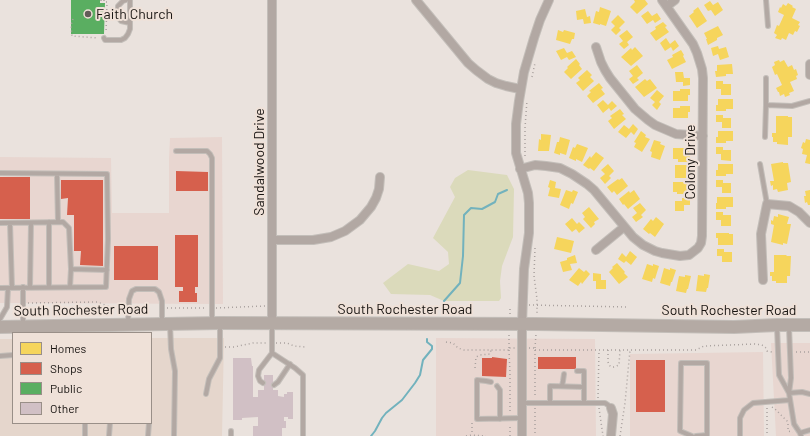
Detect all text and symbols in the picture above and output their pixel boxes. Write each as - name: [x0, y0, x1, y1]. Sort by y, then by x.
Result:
- place label: Faith Church: [96, 6, 173, 22]
- marker: Faith Church: [83, 9, 93, 19]
- street label: Sandalwood Drive: [251, 108, 267, 216]
- street label: Colony Drive: [682, 125, 698, 199]
- street label: South Rochester Road: [13, 300, 149, 320]
- street label: South Rochester Road: [338, 301, 472, 317]
- street label: South Rochester Road: [662, 302, 796, 318]
- legend: [12, 332, 152, 424]
- text: Homes: [50, 341, 86, 355]
- text: Shops: [50, 361, 82, 375]
- text: Public: [50, 381, 82, 395]
- text: Other: [50, 401, 79, 415]

